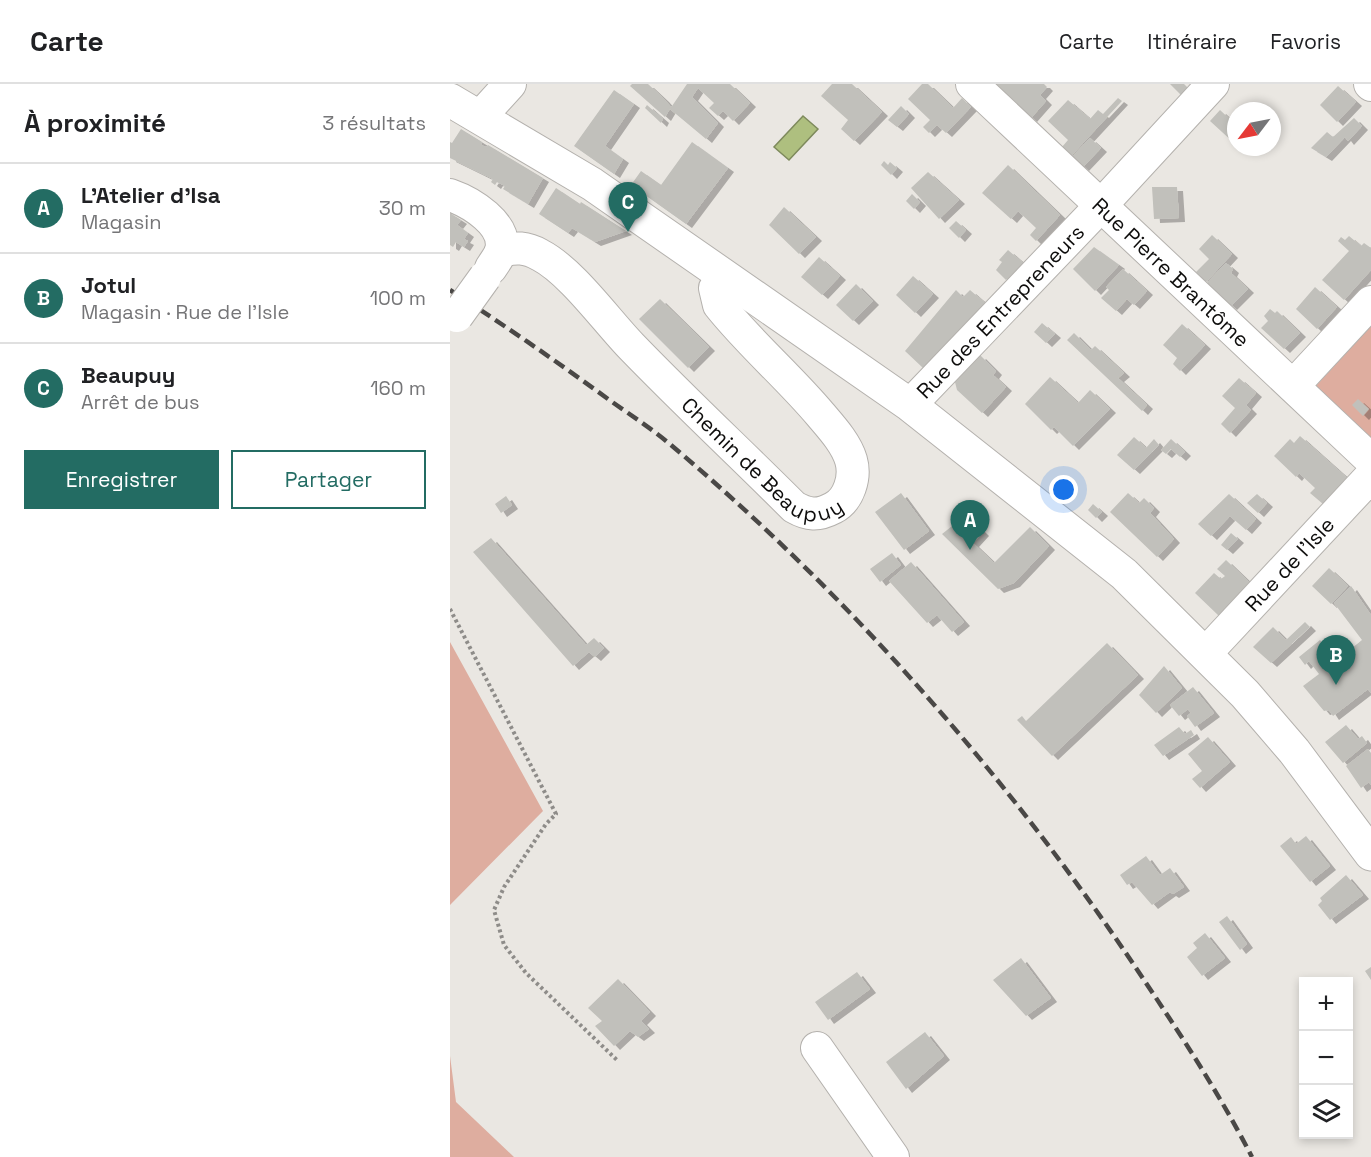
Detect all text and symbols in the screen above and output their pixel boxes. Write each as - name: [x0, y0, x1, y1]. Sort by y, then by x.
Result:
- text: Carte: [30, 23, 104, 59]
- text: Carte: [1059, 28, 1114, 55]
- text: Itinéraire: [1147, 28, 1237, 55]
- text: Favoris: [1270, 28, 1341, 55]
- north arrow: [1227, 102, 1281, 156]
- text: À proximité: [24, 106, 166, 140]
- text: 3 résultats: [322, 110, 426, 136]
- text: L'Atelier d'Isa: [81, 181, 221, 209]
- pin: C: [608, 182, 648, 232]
- street label: Rue Pierre Brantôme: [1087, 191, 1256, 353]
- text: A: [37, 195, 50, 221]
- text: 30 m: [379, 195, 426, 221]
- text: Magasin: [81, 209, 162, 235]
- street label: Rue des Entrepreneurs: [910, 218, 1090, 404]
- text: Jotul: [81, 271, 136, 299]
- text: B: [37, 285, 50, 311]
- text: 100 m: [370, 285, 426, 311]
- text: Magasin · Rue de l'Isle: [81, 299, 289, 325]
- text: Beaupuy: [81, 361, 175, 389]
- text: C: [37, 375, 50, 401]
- text: 160 m: [370, 375, 426, 401]
- text: Arrêt de bus: [81, 389, 200, 415]
- street label: Chemin de Beaupuy: [676, 391, 848, 528]
- button: Enregistrer: [24, 450, 219, 509]
- button: Partager: [231, 450, 426, 509]
- your location: [1049, 475, 1078, 504]
- pin: A: [950, 500, 990, 550]
- street label: Rue de l'Isle: [1239, 511, 1340, 617]
- pin: B: [1316, 636, 1356, 685]
- map controls: [1299, 977, 1353, 1139]
- button: +: [1299, 977, 1353, 1031]
- button: −: [1299, 1031, 1353, 1085]
- button: layers: [1299, 1085, 1353, 1139]

